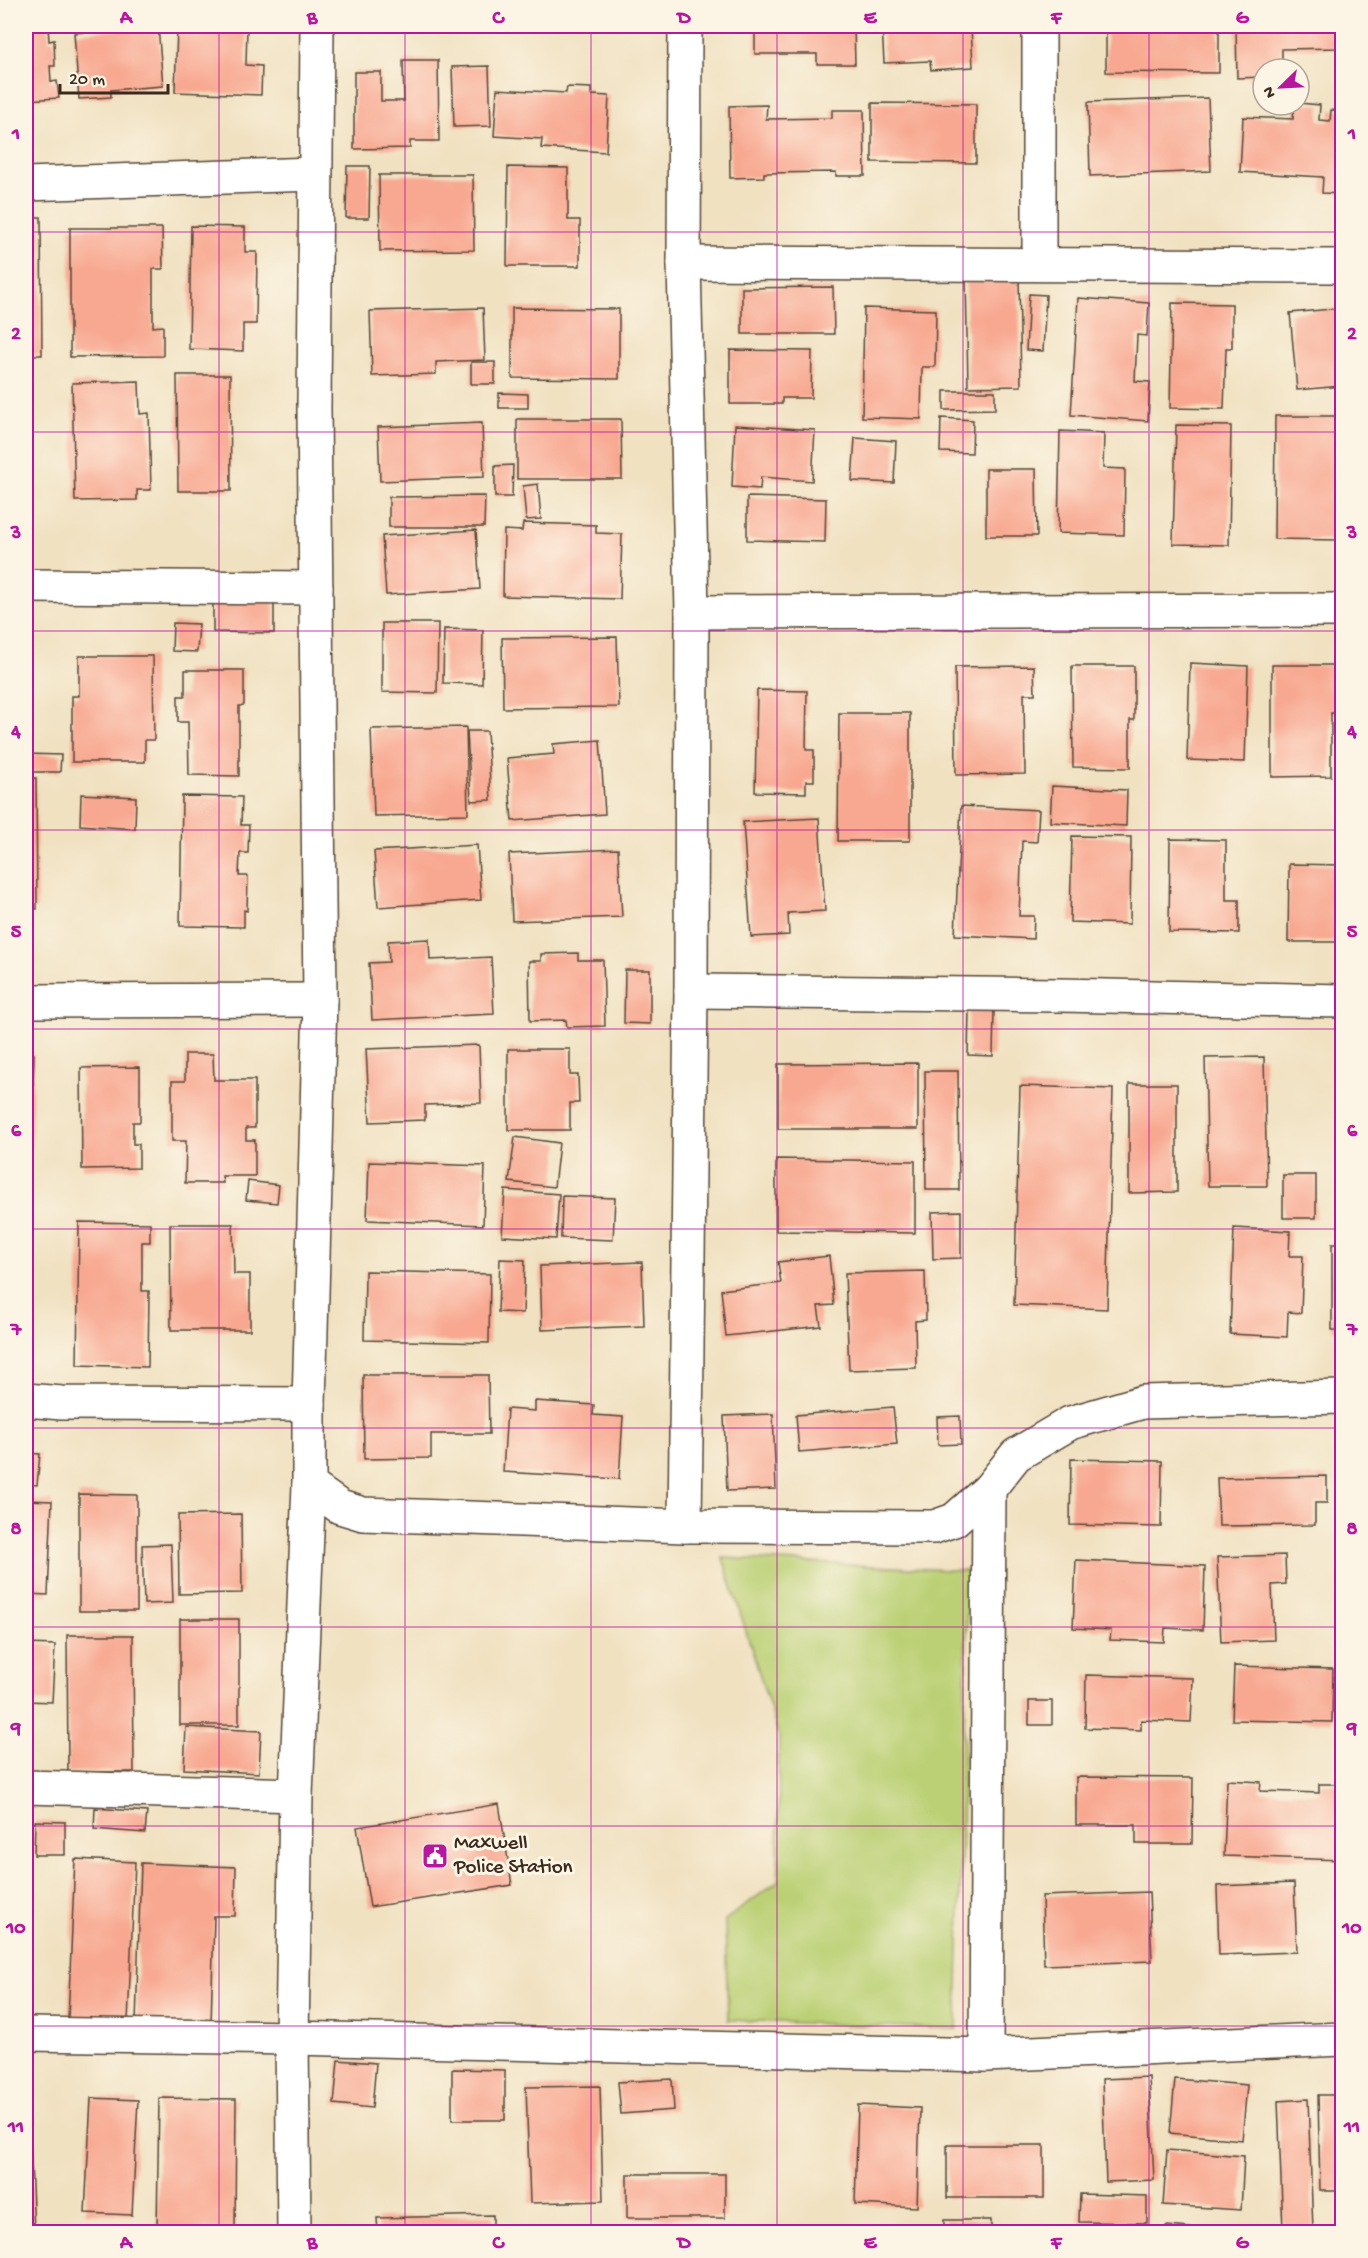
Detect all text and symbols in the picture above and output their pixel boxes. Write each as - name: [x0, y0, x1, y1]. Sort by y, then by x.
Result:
- text: A: [119, 8, 134, 31]
- text: B: [306, 8, 318, 31]
- text: C: [492, 8, 506, 31]
- text: D: [675, 8, 691, 31]
- text: E: [864, 8, 878, 31]
- text: F: [1050, 8, 1063, 31]
- text: G: [1236, 8, 1250, 31]
- scale bar: [60, 57, 168, 95]
- north arrow: [1251, 57, 1311, 117]
- text: 20 m: [69, 70, 105, 91]
- text: N: [1259, 83, 1281, 100]
- text: 1: [11, 124, 20, 147]
- text: 1: [1347, 124, 1356, 147]
- text: 2: [11, 324, 21, 347]
- text: 2: [1347, 324, 1357, 347]
- text: 3: [10, 523, 21, 546]
- text: 3: [1346, 523, 1357, 546]
- text: 4: [10, 722, 21, 745]
- text: 4: [1346, 722, 1357, 745]
- text: 5: [11, 922, 22, 945]
- text: 5: [1347, 922, 1358, 945]
- text: 6: [11, 1121, 22, 1144]
- text: 6: [1347, 1121, 1358, 1144]
- text: 7: [10, 1320, 23, 1343]
- text: 7: [1346, 1320, 1359, 1343]
- text: 8: [11, 1519, 22, 1542]
- text: 8: [1347, 1519, 1358, 1542]
- text: 9: [10, 1719, 21, 1742]
- text: 9: [1346, 1719, 1357, 1742]
- place label: Maxwell Police Station: [453, 1832, 573, 1881]
- public building icon: Maxwell Police Station: [420, 1841, 450, 1871]
- text: 10: [5, 1918, 26, 1941]
- text: 10: [1341, 1918, 1362, 1941]
- text: 11: [7, 2117, 24, 2140]
- text: 11: [1343, 2117, 1360, 2140]
- text: A: [119, 2233, 134, 2256]
- text: B: [306, 2233, 318, 2256]
- text: C: [492, 2233, 506, 2256]
- text: D: [675, 2233, 691, 2256]
- text: E: [864, 2233, 878, 2256]
- text: F: [1050, 2233, 1063, 2256]
- text: G: [1236, 2233, 1250, 2256]

